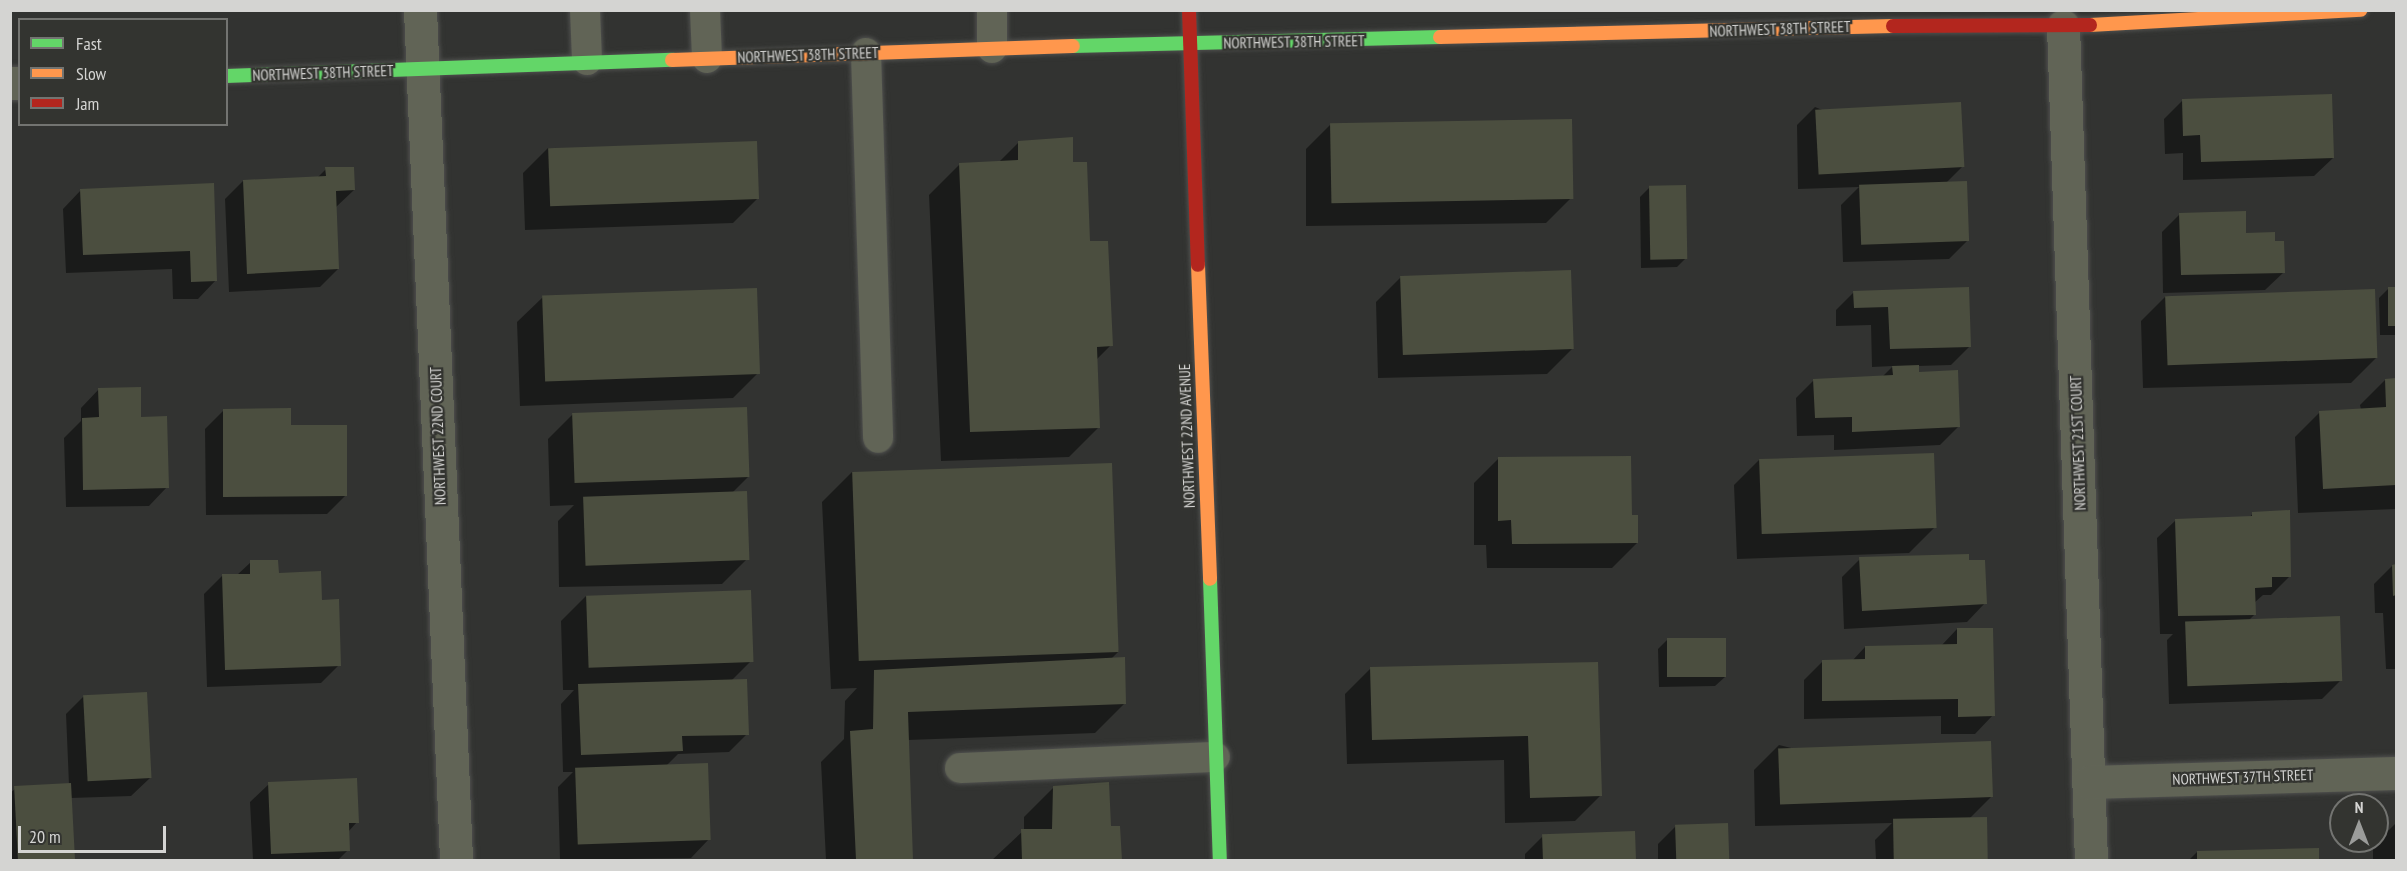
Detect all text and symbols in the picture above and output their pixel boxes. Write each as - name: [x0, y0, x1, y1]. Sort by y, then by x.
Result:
- legend: [18, 18, 228, 126]
- street label: NORTHWEST 38TH STREET: [1709, 18, 1851, 40]
- text: Fast: [76, 32, 102, 55]
- street label: NORTHWEST 38TH STREET: [1223, 32, 1365, 52]
- street label: NORTHWEST 38TH STREET: [737, 44, 879, 66]
- text: Slow: [76, 62, 106, 85]
- street label: NORTHWEST 38TH STREET: [252, 62, 394, 84]
- text: Jam: [76, 92, 99, 115]
- street label: NORTHWEST 22ND AVENUE: [1175, 363, 1199, 509]
- street label: NORTHWEST 22ND COURT: [427, 366, 449, 506]
- street label: NORTHWEST 21ST COURT: [2067, 375, 2089, 511]
- street label: NORTHWEST 37TH STREET: [2172, 766, 2314, 788]
- north arrow: [2329, 793, 2389, 853]
- text: N: [2355, 797, 2363, 817]
- scale bar: [21, 814, 170, 852]
- text: 20 m: [29, 825, 61, 848]

